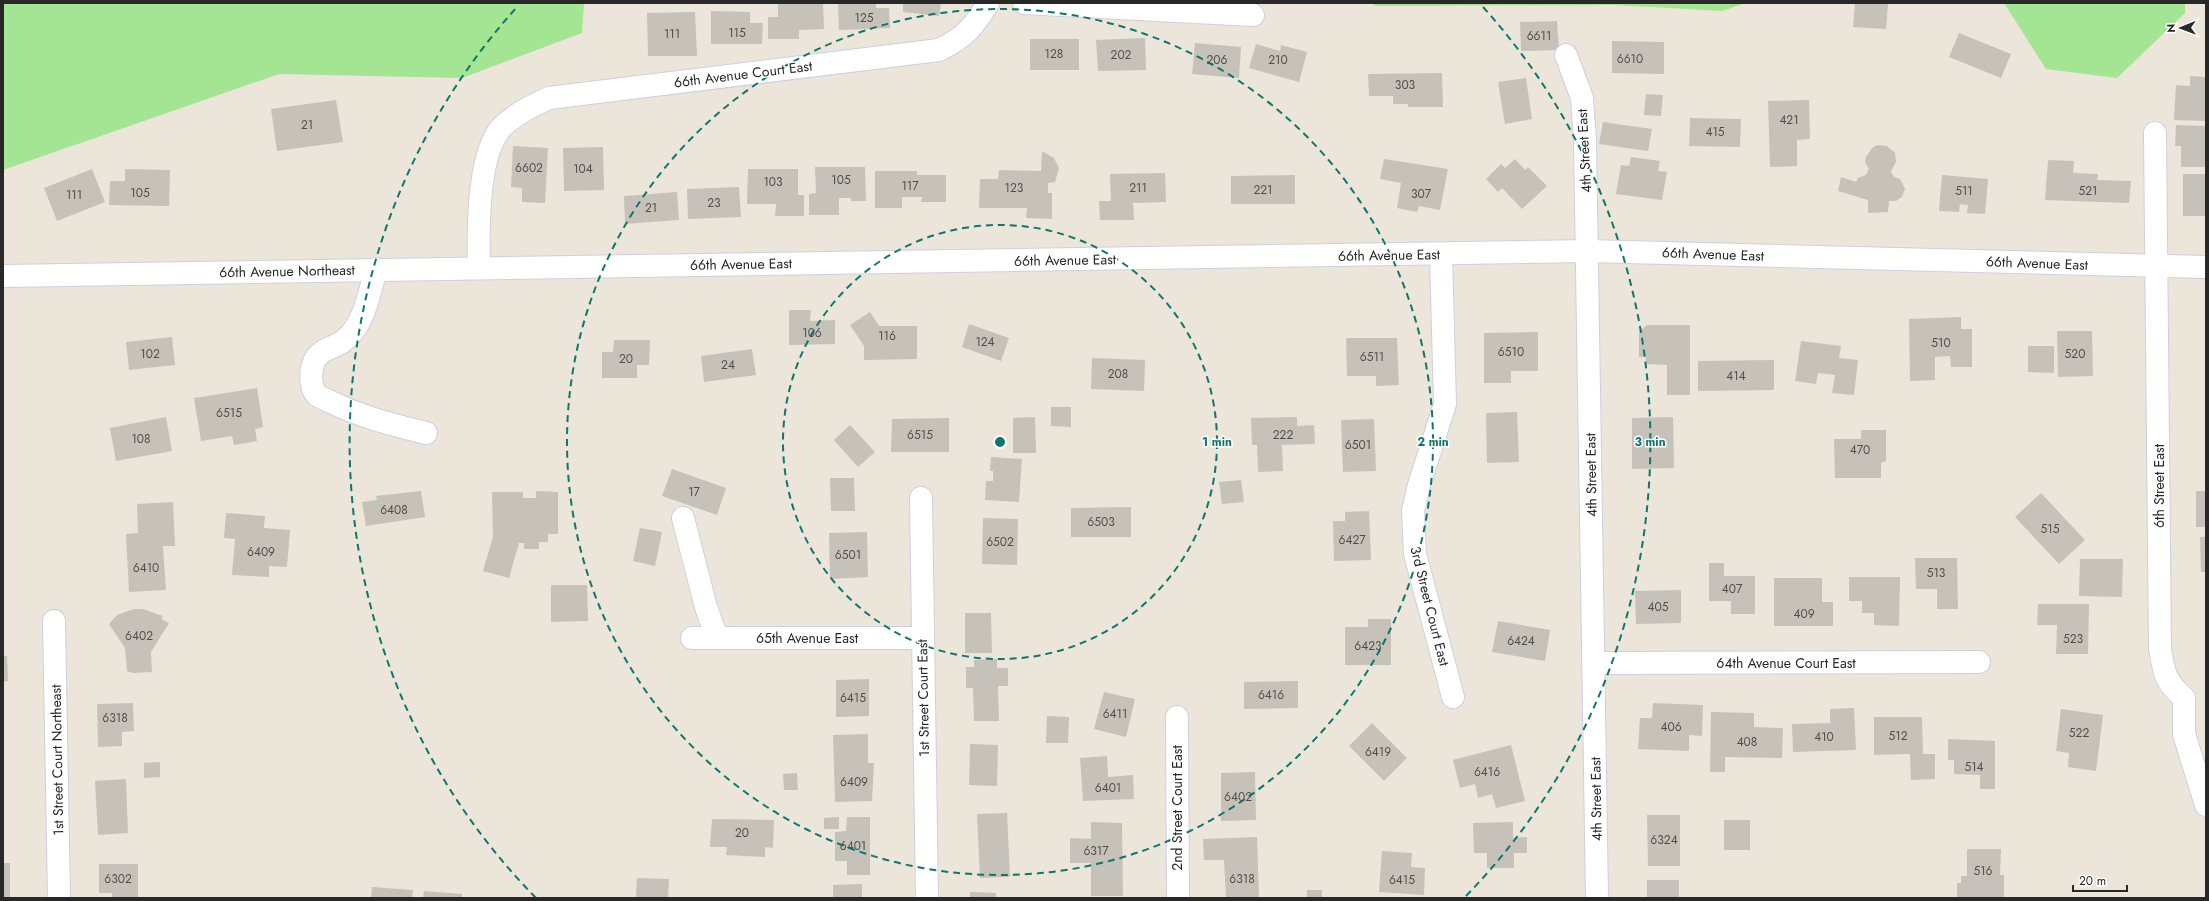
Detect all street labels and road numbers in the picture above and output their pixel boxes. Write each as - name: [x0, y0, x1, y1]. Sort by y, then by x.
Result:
- street label: 66th Avenue Court East: [673, 56, 814, 92]
- street label: 4th Street East: [1572, 108, 1596, 194]
- street label: 66th Avenue East: [1662, 242, 1765, 266]
- street label: 66th Avenue East: [1338, 244, 1441, 266]
- street label: 66th Avenue East: [1014, 249, 1117, 271]
- street label: 66th Avenue East: [1986, 251, 2089, 275]
- street label: 66th Avenue East: [690, 253, 793, 275]
- street label: 66th Avenue Northeast: [219, 260, 356, 282]
- street label: 4th Street East: [1580, 432, 1602, 517]
- street label: 6th Street East: [2149, 443, 2169, 528]
- street label: 3rd Street Court East: [1405, 544, 1455, 669]
- street label: 65th Avenue East: [756, 628, 859, 648]
- street label: 1st Street Court East: [912, 638, 934, 757]
- street label: 64th Avenue Court East: [1716, 653, 1856, 673]
- street label: 1st Street Court Northeast: [46, 684, 68, 836]
- street label: 2nd Street Court East: [1167, 745, 1187, 871]
- street label: 4th Street East: [1585, 756, 1607, 841]

